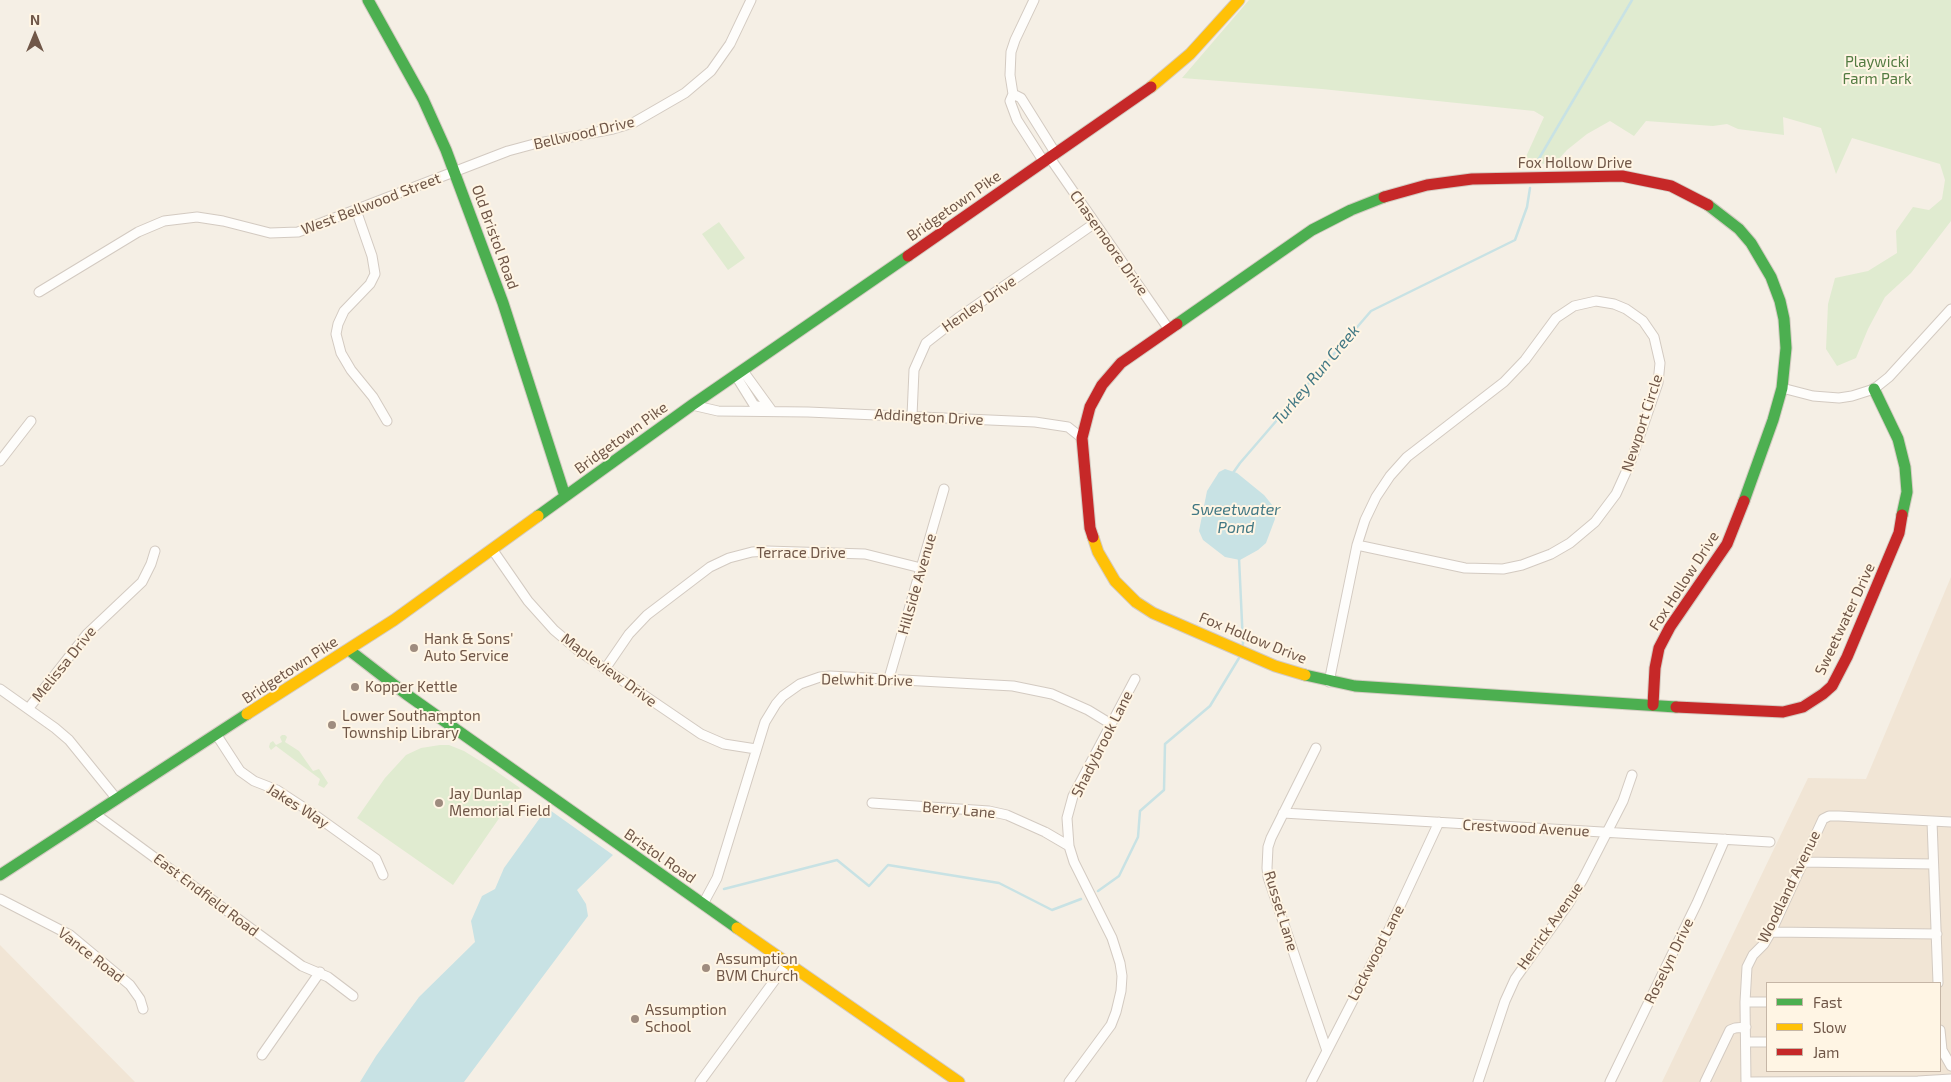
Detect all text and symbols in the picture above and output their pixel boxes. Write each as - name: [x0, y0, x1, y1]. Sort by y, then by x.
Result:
- north arrow: [10, 10, 60, 60]
- text: N: [30, 11, 40, 28]
- park label: Playwicki Farm Park: [1842, 53, 1912, 88]
- street label: Bellwood Drive: [532, 113, 636, 153]
- street label: Fox Hollow Drive: [1518, 154, 1632, 172]
- street label: Bridgetown Pike: [904, 167, 1004, 245]
- street label: West Bellwood Street: [299, 169, 443, 239]
- street label: Old Bristol Road: [468, 182, 522, 292]
- street label: Chasemoore Drive: [1066, 187, 1152, 299]
- street label: Henley Drive: [939, 272, 1019, 336]
- water label: Turkey Run Creek: [1268, 321, 1364, 429]
- street label: Newport Circle: [1618, 372, 1666, 474]
- street label: Bridgetown Pike: [571, 398, 671, 478]
- street label: Addington Drive: [874, 405, 984, 429]
- water label: Sweetwater Pond: [1191, 500, 1281, 538]
- street label: Fox Hollow Drive: [1645, 528, 1723, 634]
- street label: Hillside Avenue: [894, 531, 940, 637]
- street label: Terrace Drive: [756, 544, 846, 562]
- street label: Sweetwater Drive: [1811, 560, 1879, 678]
- street label: Fox Hollow Drive: [1196, 608, 1310, 668]
- street label: Melissa Drive: [28, 623, 100, 705]
- street label: Mapleview Drive: [558, 629, 660, 711]
- place label: Hank & Sons' Auto Service: [424, 630, 513, 665]
- street label: Bridgetown Pike: [239, 632, 341, 708]
- marker: Hank & Sons' Auto Service: [408, 642, 420, 654]
- street label: Delwhit Drive: [821, 670, 913, 690]
- place label: Kopper Kettle: [365, 678, 458, 696]
- marker: Kopper Kettle: [349, 681, 361, 693]
- street label: Shadybrook Lane: [1067, 688, 1137, 800]
- place label: Lower Southampton Township Library: [342, 707, 481, 742]
- marker: Lower Southampton Township Library: [326, 719, 338, 731]
- street label: Jakes Way: [264, 780, 332, 832]
- place label: Jay Dunlap Memorial Field: [449, 785, 551, 820]
- marker: Jay Dunlap Memorial Field: [433, 797, 445, 809]
- street label: Berry Lane: [922, 798, 996, 822]
- street label: Crestwood Avenue: [1462, 816, 1590, 840]
- street label: Bristol Road: [621, 825, 699, 887]
- street label: Woodland Avenue: [1754, 828, 1824, 946]
- street label: East Endfield Road: [150, 850, 262, 940]
- street label: Russet Lane: [1260, 869, 1302, 953]
- street label: Herrick Avenue: [1513, 879, 1587, 973]
- street label: Lockwood Lane: [1344, 902, 1408, 1004]
- street label: Roselyn Drive: [1641, 915, 1697, 1007]
- street label: Vance Road: [54, 924, 128, 986]
- place label: Assumption BVM Church: [716, 950, 799, 985]
- marker: Assumption BVM Church: [700, 962, 712, 974]
- legend: [1766, 982, 1941, 1072]
- text: Fast: [1813, 993, 1842, 1011]
- place label: Assumption School: [645, 1001, 727, 1036]
- marker: Assumption School: [629, 1013, 641, 1025]
- text: Slow: [1813, 1018, 1847, 1036]
- text: Jam: [1813, 1043, 1839, 1061]

